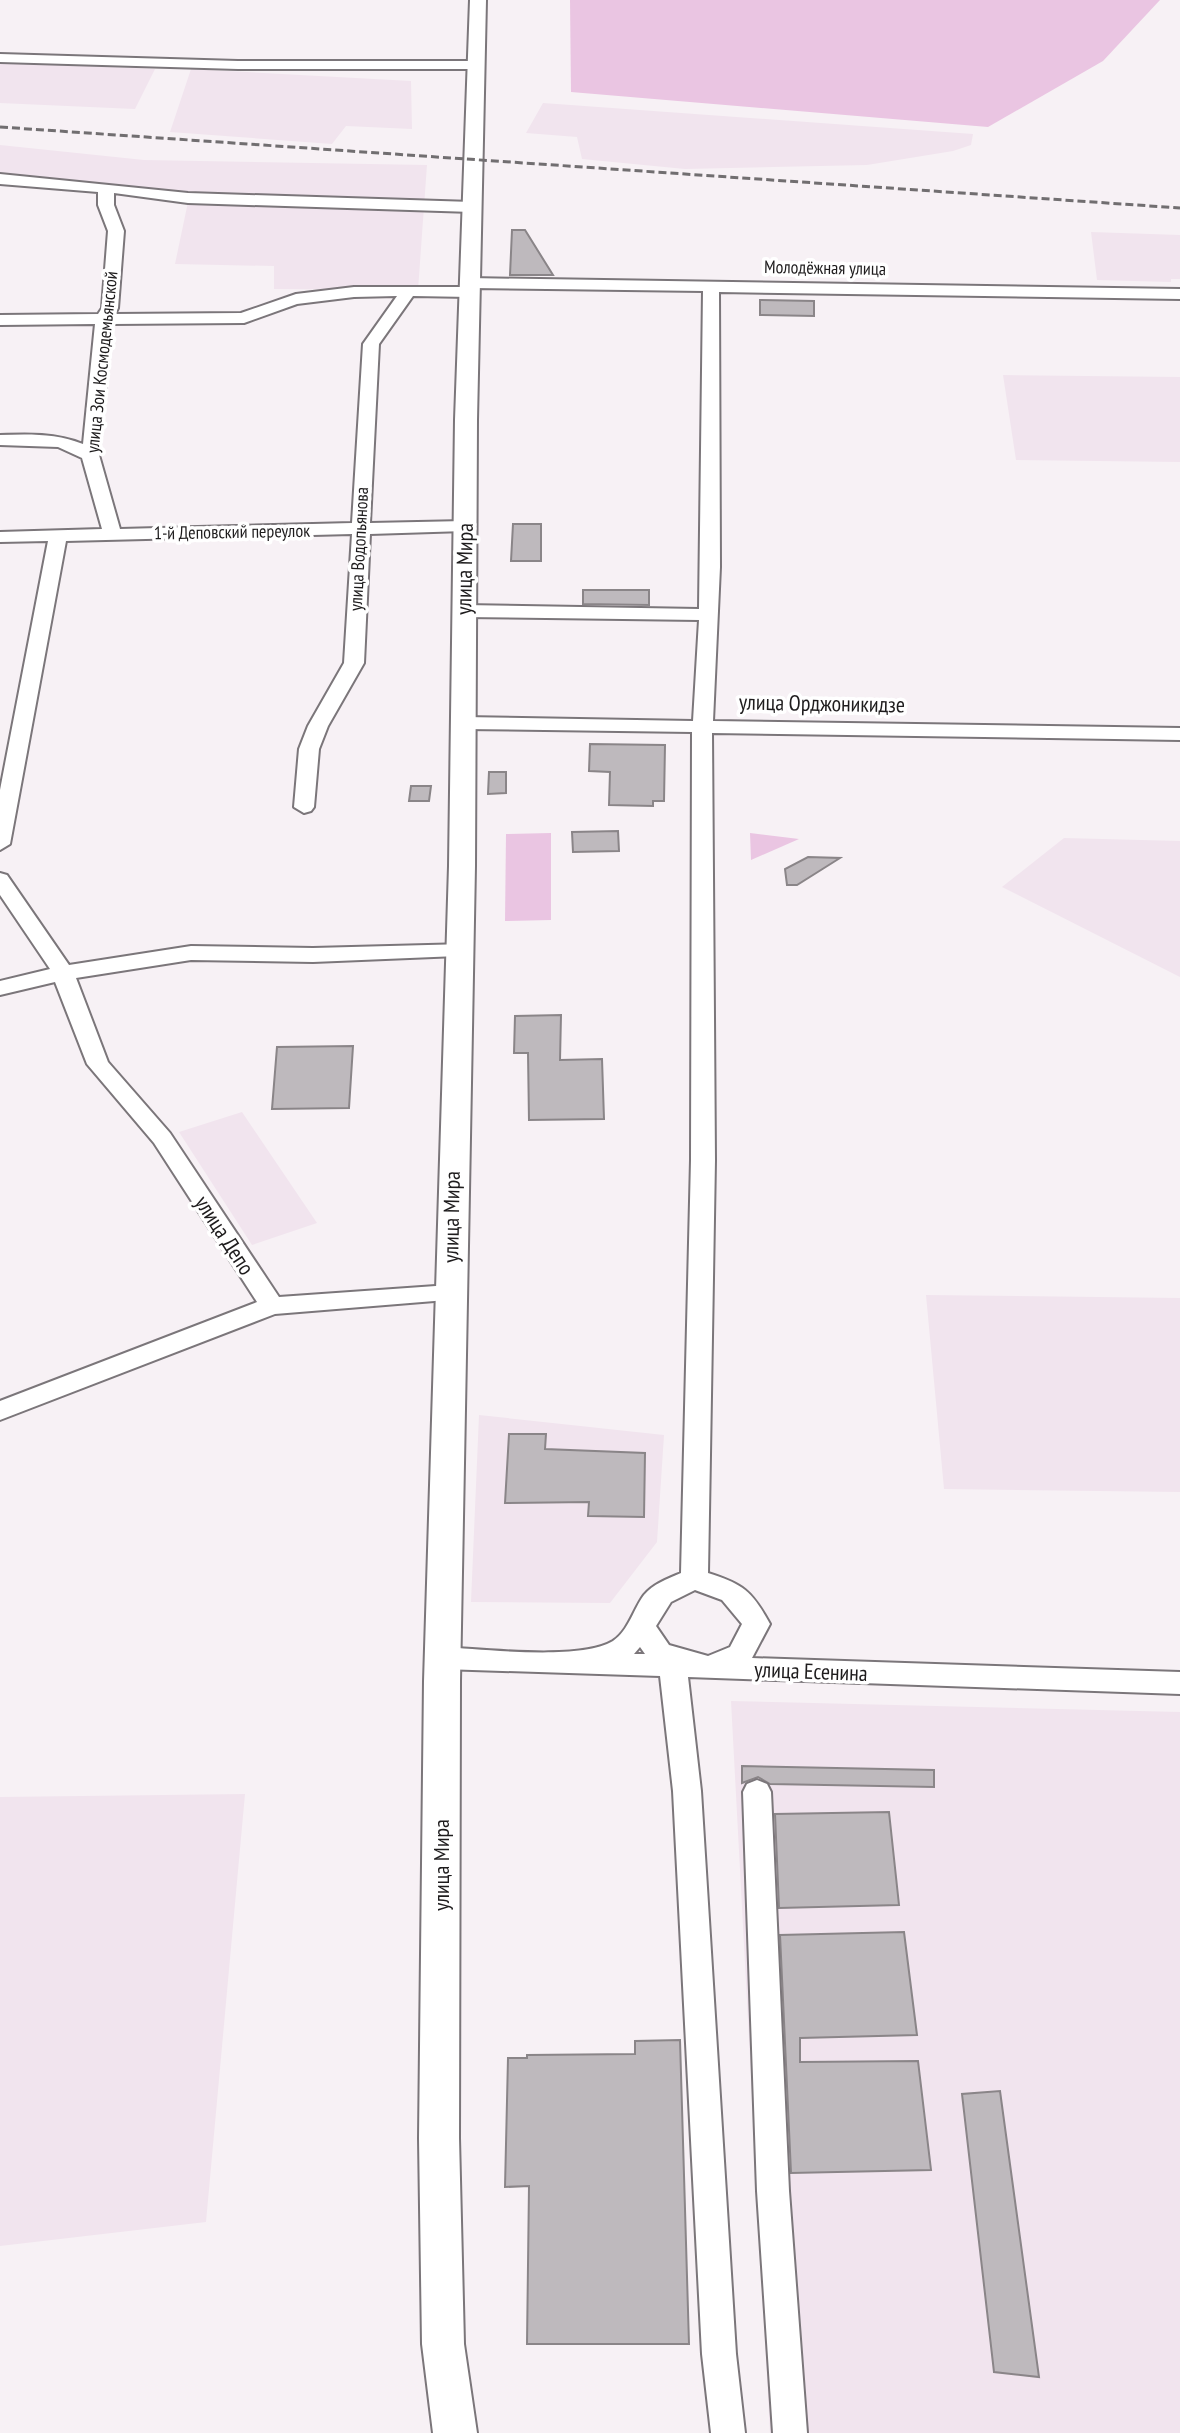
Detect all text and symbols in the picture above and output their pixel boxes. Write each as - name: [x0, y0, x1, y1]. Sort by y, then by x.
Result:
- street label: Молодёжная улица: [764, 255, 886, 280]
- street label: улица Зои Космодемьянской: [81, 270, 122, 454]
- street label: улица Водопьянова: [344, 486, 373, 612]
- street label: 1-й Деповский переулок: [154, 519, 310, 544]
- street label: улица Мира: [449, 523, 479, 615]
- street label: улица Орджоникидзе: [739, 688, 905, 718]
- street label: улица Мира: [436, 1171, 466, 1263]
- street label: улица Депо: [189, 1190, 261, 1280]
- street label: улица Есенина: [754, 1655, 868, 1687]
- street label: улица Мира: [427, 1819, 455, 1911]

